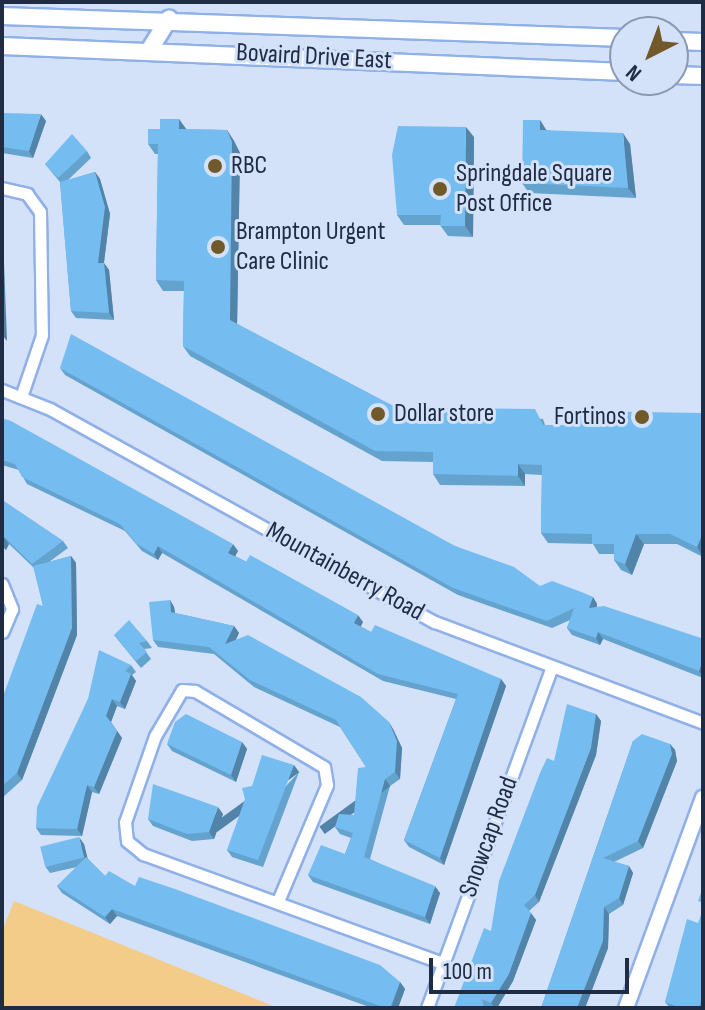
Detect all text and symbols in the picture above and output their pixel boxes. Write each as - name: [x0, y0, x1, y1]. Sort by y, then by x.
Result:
- north arrow: [609, 16, 689, 96]
- street label: Bovaird Drive East: [235, 37, 393, 77]
- text: N: [621, 59, 647, 87]
- place label: RBC: [231, 150, 267, 182]
- marker: RBC: [206, 157, 224, 175]
- place label: Springdale Square Post Office: [456, 158, 612, 220]
- marker: Springdale Square Post Office: [431, 180, 449, 198]
- place label: Brampton Urgent Care Clinic: [236, 216, 385, 278]
- marker: Brampton Urgent Care Clinic: [207, 236, 229, 258]
- place label: Dollar store: [394, 398, 494, 430]
- place label: Fortinos: [554, 401, 626, 433]
- marker: Dollar store: [369, 405, 387, 423]
- marker: Fortinos: [633, 408, 651, 426]
- street label: Mountainberry Road: [260, 516, 430, 628]
- street label: Snowcap Road: [453, 773, 525, 901]
- scale bar: [433, 942, 633, 992]
- text: 100 m: [443, 957, 492, 986]

